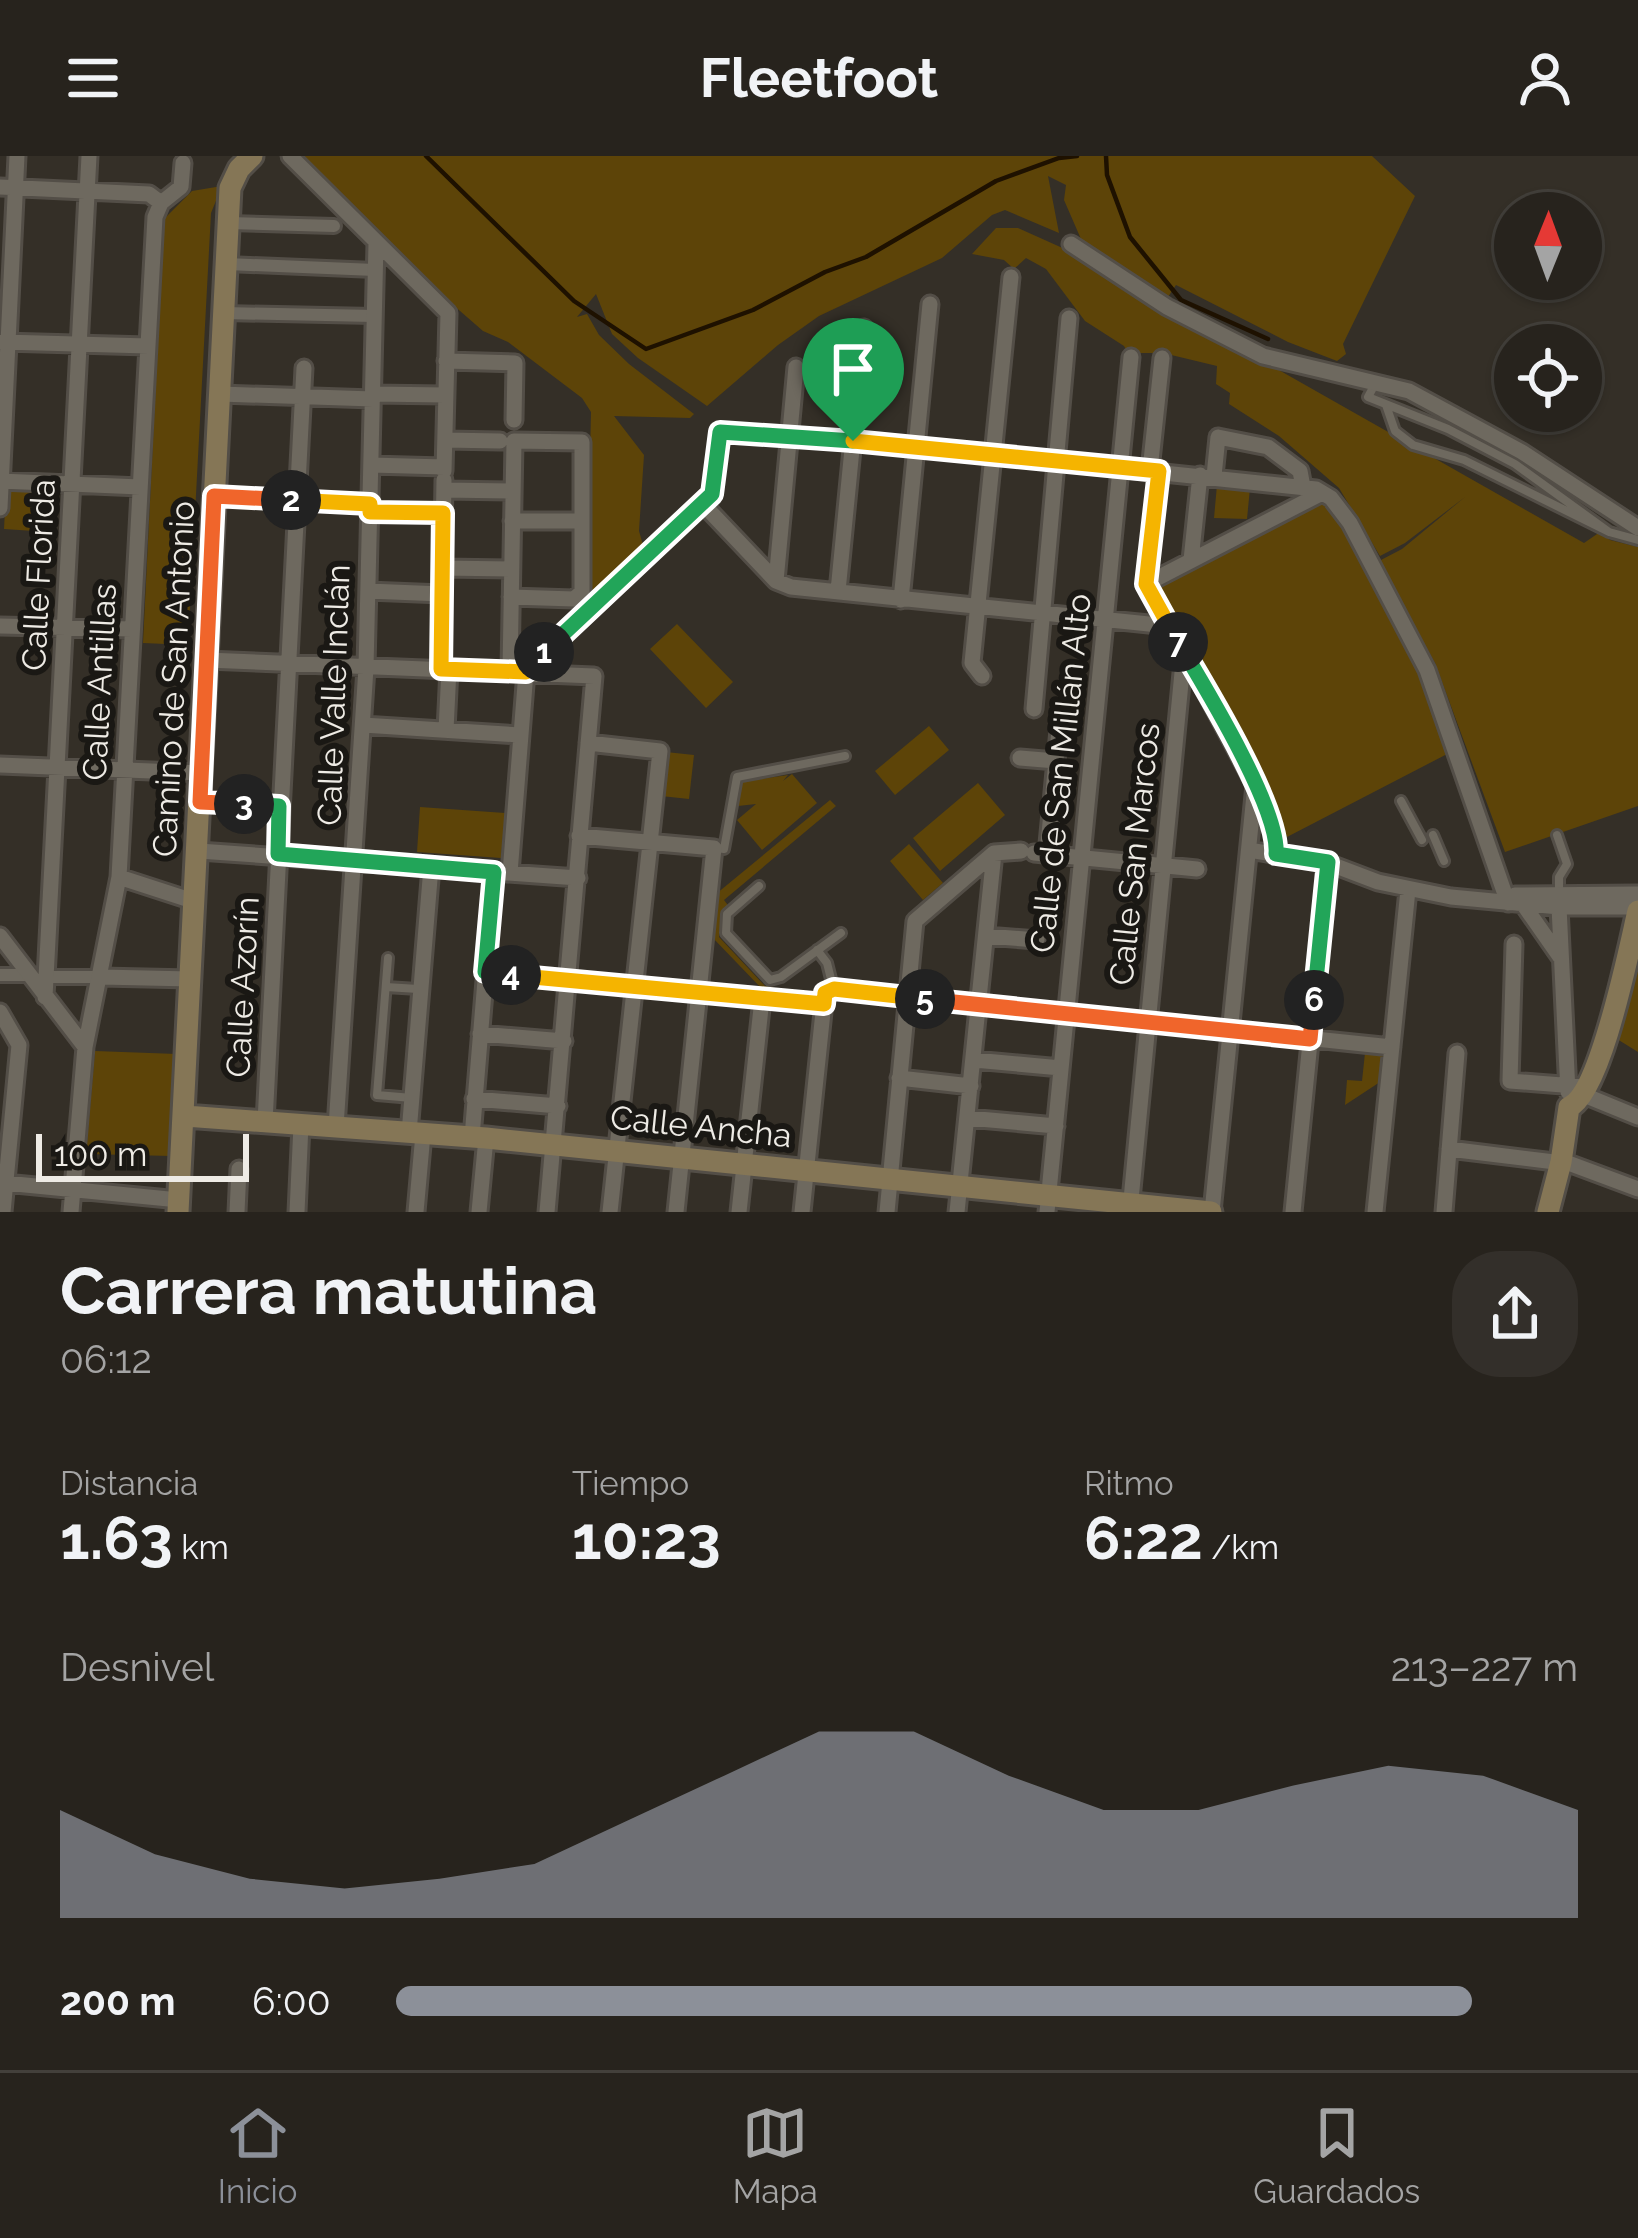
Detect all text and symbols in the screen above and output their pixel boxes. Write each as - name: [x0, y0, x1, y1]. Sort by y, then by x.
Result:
- icon: menu: [60, 45, 126, 111]
- icon: person: [1512, 45, 1578, 111]
- text: Fleetfoot: [700, 46, 938, 110]
- north arrow: [1494, 192, 1602, 300]
- map controls: [1494, 192, 1602, 432]
- pin: [802, 318, 904, 441]
- button: locate: [1494, 324, 1602, 432]
- icon: arrive: [820, 336, 886, 402]
- pin: 2: [261, 470, 321, 530]
- street label: Calle Florida: [14, 478, 63, 672]
- text: 2: [282, 480, 300, 519]
- street label: Camino de San Antonio: [145, 500, 202, 858]
- street label: Calle Valle Inclán: [309, 564, 358, 826]
- street label: Calle Antillas: [75, 583, 124, 781]
- street label: Calle de San Millán Alto: [1022, 592, 1099, 954]
- pin: 7: [1148, 612, 1208, 672]
- pin: 1: [514, 622, 574, 682]
- text: 7: [1169, 622, 1187, 661]
- text: 1: [536, 632, 552, 671]
- street label: Calle San Marcos: [1101, 721, 1168, 987]
- pin: 3: [214, 774, 274, 834]
- text: 3: [235, 784, 253, 823]
- street label: Calle Azorín: [218, 896, 267, 1079]
- pin: 4: [481, 945, 541, 1005]
- text: 4: [502, 955, 520, 994]
- pin: 5: [895, 969, 955, 1029]
- pin: 6: [1284, 970, 1344, 1030]
- text: 5: [916, 979, 934, 1018]
- text: 6: [1304, 980, 1324, 1019]
- street label: Calle Ancha: [608, 1098, 794, 1155]
- scale bar: [36, 1128, 249, 1181]
- text: 100 m: [54, 1135, 147, 1174]
- button: share: [1452, 1251, 1578, 1377]
- text: Carrera matutina: [60, 1252, 597, 1329]
- text: 06:12: [60, 1336, 152, 1382]
- text: Distancia: [60, 1464, 198, 1503]
- text: Tiempo: [572, 1464, 689, 1503]
- text: Ritmo: [1084, 1464, 1174, 1503]
- text: 1.63: [60, 1503, 173, 1573]
- text: 10:23: [572, 1503, 721, 1573]
- text: 6:22: [1084, 1503, 1203, 1573]
- text: km: [173, 1528, 229, 1567]
- text: /km: [1203, 1528, 1279, 1567]
- text: Desnivel: [60, 1644, 214, 1690]
- text: 213–227 m: [1391, 1644, 1578, 1690]
- text: 200 m: [60, 1978, 176, 2024]
- text: 6:00: [252, 1978, 331, 2024]
- tab: Inicio: [218, 2100, 297, 2211]
- tab: Mapa: [733, 2100, 818, 2211]
- tab: Guardados: [1253, 2100, 1420, 2211]

